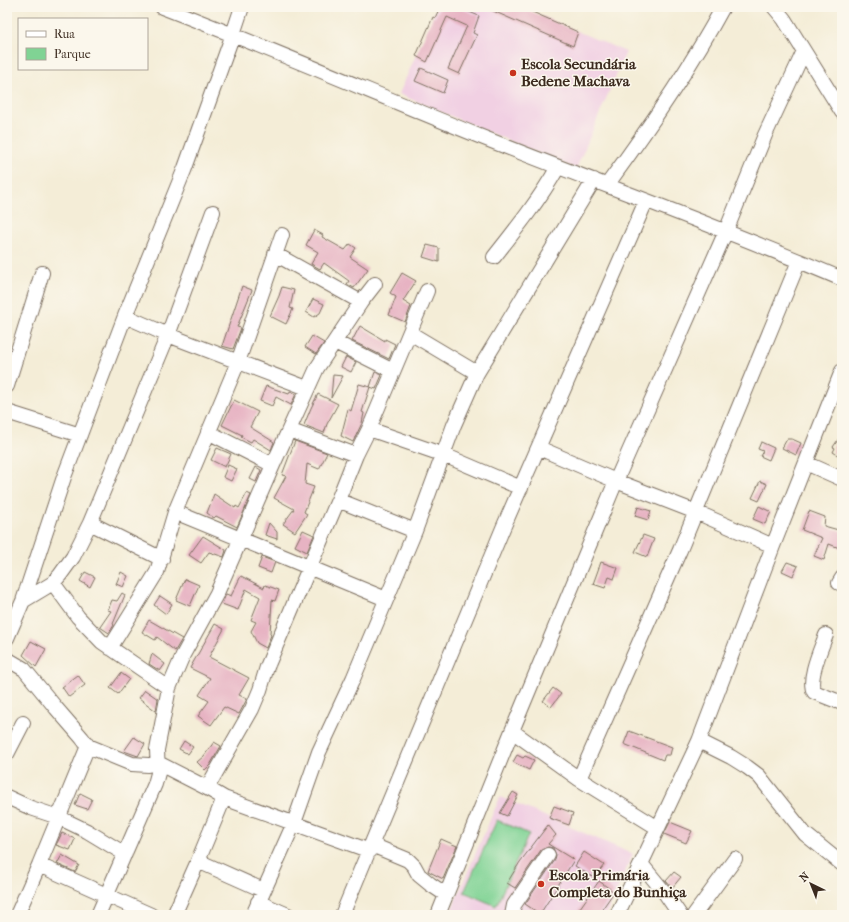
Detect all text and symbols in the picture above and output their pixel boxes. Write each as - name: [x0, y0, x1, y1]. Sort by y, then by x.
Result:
- legend: [18, 18, 148, 70]
- text: Rua: [54, 27, 75, 41]
- text: Parque: [54, 47, 91, 61]
- place label: Escola Secundária Bedene Machava: [521, 55, 637, 90]
- marker: Escola Secundária Bedene Machava: [508, 68, 518, 78]
- north arrow: [791, 864, 831, 904]
- place label: Escola Primária Completa do Bunhiça: [549, 866, 687, 902]
- text: N: [797, 869, 812, 885]
- marker: Escola Primária Completa do Bunhiça: [536, 879, 546, 889]

